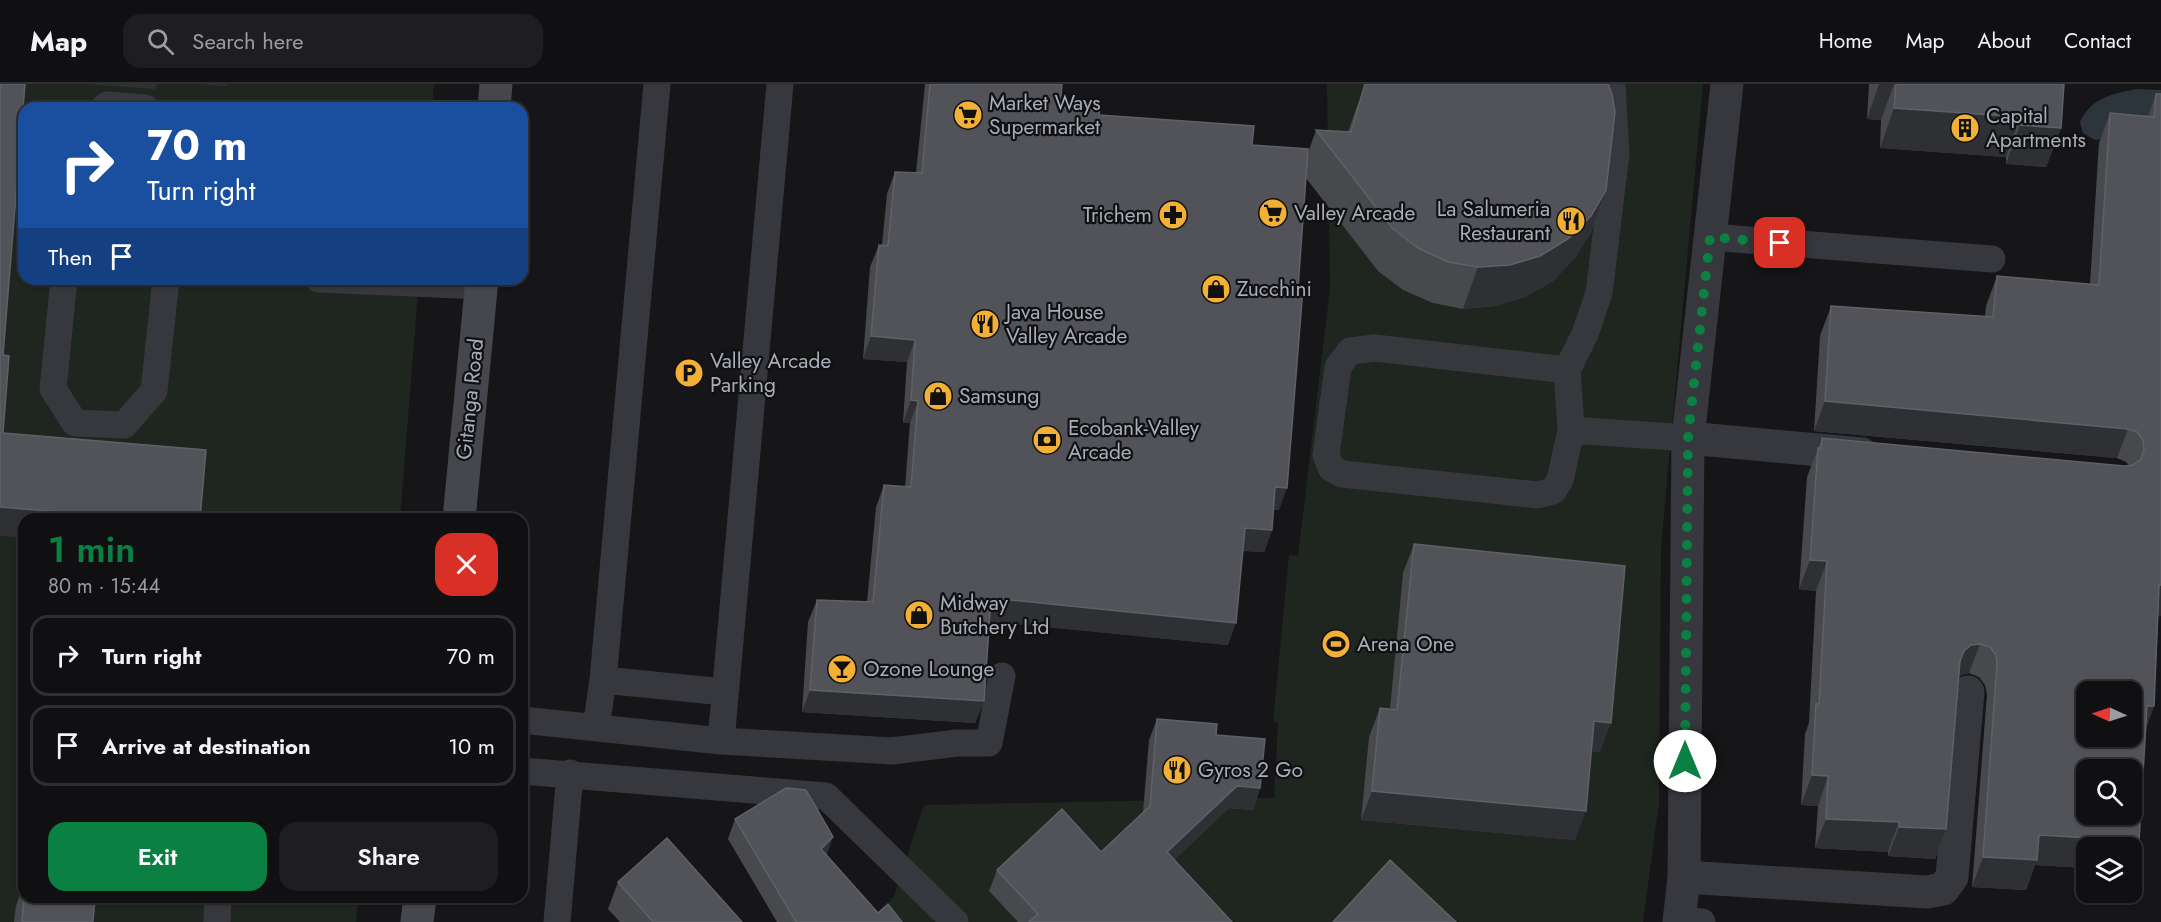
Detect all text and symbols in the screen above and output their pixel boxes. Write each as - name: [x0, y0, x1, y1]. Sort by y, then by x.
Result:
- search box: [123, 14, 543, 68]
- text: Map: [30, 21, 87, 62]
- icon: search: [144, 25, 177, 58]
- text: Search here: [192, 25, 304, 57]
- text: Home: [1819, 26, 1872, 56]
- text: Map: [1905, 26, 1945, 56]
- text: About: [1978, 26, 2031, 56]
- text: Contact: [2064, 26, 2131, 56]
- place label: Market Ways Supermarket: [989, 88, 1101, 142]
- supermarket icon: Market Ways Supermarket: [952, 99, 984, 131]
- place label: Capital Apartments: [1986, 101, 2086, 155]
- building icon: Capital Apartments: [1949, 112, 1981, 144]
- text: 70 m: [147, 115, 247, 176]
- icon: right: [48, 126, 126, 204]
- text: Turn right: [147, 171, 255, 210]
- place label: La Salumeria Restaurant: [1437, 194, 1550, 248]
- supermarket icon: Valley Arcade: [1257, 197, 1289, 229]
- place label: Valley Arcade: [1294, 198, 1415, 228]
- pharmacy icon: Trichem: [1157, 199, 1189, 231]
- place label: Trichem: [1083, 200, 1152, 230]
- restaurant icon: La Salumeria Restaurant: [1555, 205, 1587, 237]
- pin: [1754, 217, 1805, 268]
- icon: arrive: [1763, 226, 1796, 259]
- icon: arrive: [105, 240, 138, 273]
- text: Then: [48, 241, 93, 273]
- shop icon: Zucchini: [1200, 273, 1232, 305]
- place label: Zucchini: [1237, 274, 1312, 304]
- place label: Java House Valley Arcade: [1003, 297, 1127, 351]
- restaurant icon: Java House Valley Arcade: [969, 308, 1001, 340]
- street label: Gitanga Road: [449, 337, 491, 461]
- place label: Valley Arcade Parking: [710, 346, 831, 400]
- parking icon: Valley Arcade Parking: [673, 357, 705, 389]
- shop icon: Samsung: [922, 380, 954, 412]
- place label: Samsung: [959, 381, 1039, 411]
- place label: Ecobank-Valley Arcade: [1068, 413, 1200, 467]
- bank icon: Ecobank-Valley Arcade: [1031, 424, 1063, 456]
- text: 1 min: [48, 523, 135, 575]
- button: close: [435, 533, 498, 596]
- text: 80 m · 15:44: [48, 572, 160, 601]
- place label: Midway Butchery Ltd: [940, 588, 1050, 642]
- shop icon: Midway Butchery Ltd: [903, 599, 935, 631]
- sports icon: Arena One: [1320, 628, 1352, 660]
- place label: Arena One: [1357, 629, 1455, 659]
- icon: right: [51, 639, 84, 672]
- text: Turn right: [102, 640, 202, 672]
- text: 70 m: [446, 640, 495, 672]
- bar icon: Ozone Lounge: [826, 653, 858, 685]
- place label: Ozone Lounge: [863, 654, 994, 684]
- north arrow: [2076, 681, 2142, 747]
- map controls: [2076, 681, 2142, 903]
- icon: arrive: [51, 729, 84, 762]
- position arrow: [1653, 729, 1717, 793]
- text: Arrive at destination: [102, 730, 311, 762]
- text: 10 m: [448, 730, 495, 762]
- restaurant icon: Gyros 2 Go: [1161, 754, 1193, 786]
- place label: Gyros 2 Go: [1198, 755, 1303, 785]
- button: search: [2076, 759, 2142, 825]
- button: Exit: [48, 822, 267, 891]
- button: Share: [279, 822, 498, 891]
- button: layers: [2076, 837, 2142, 903]

